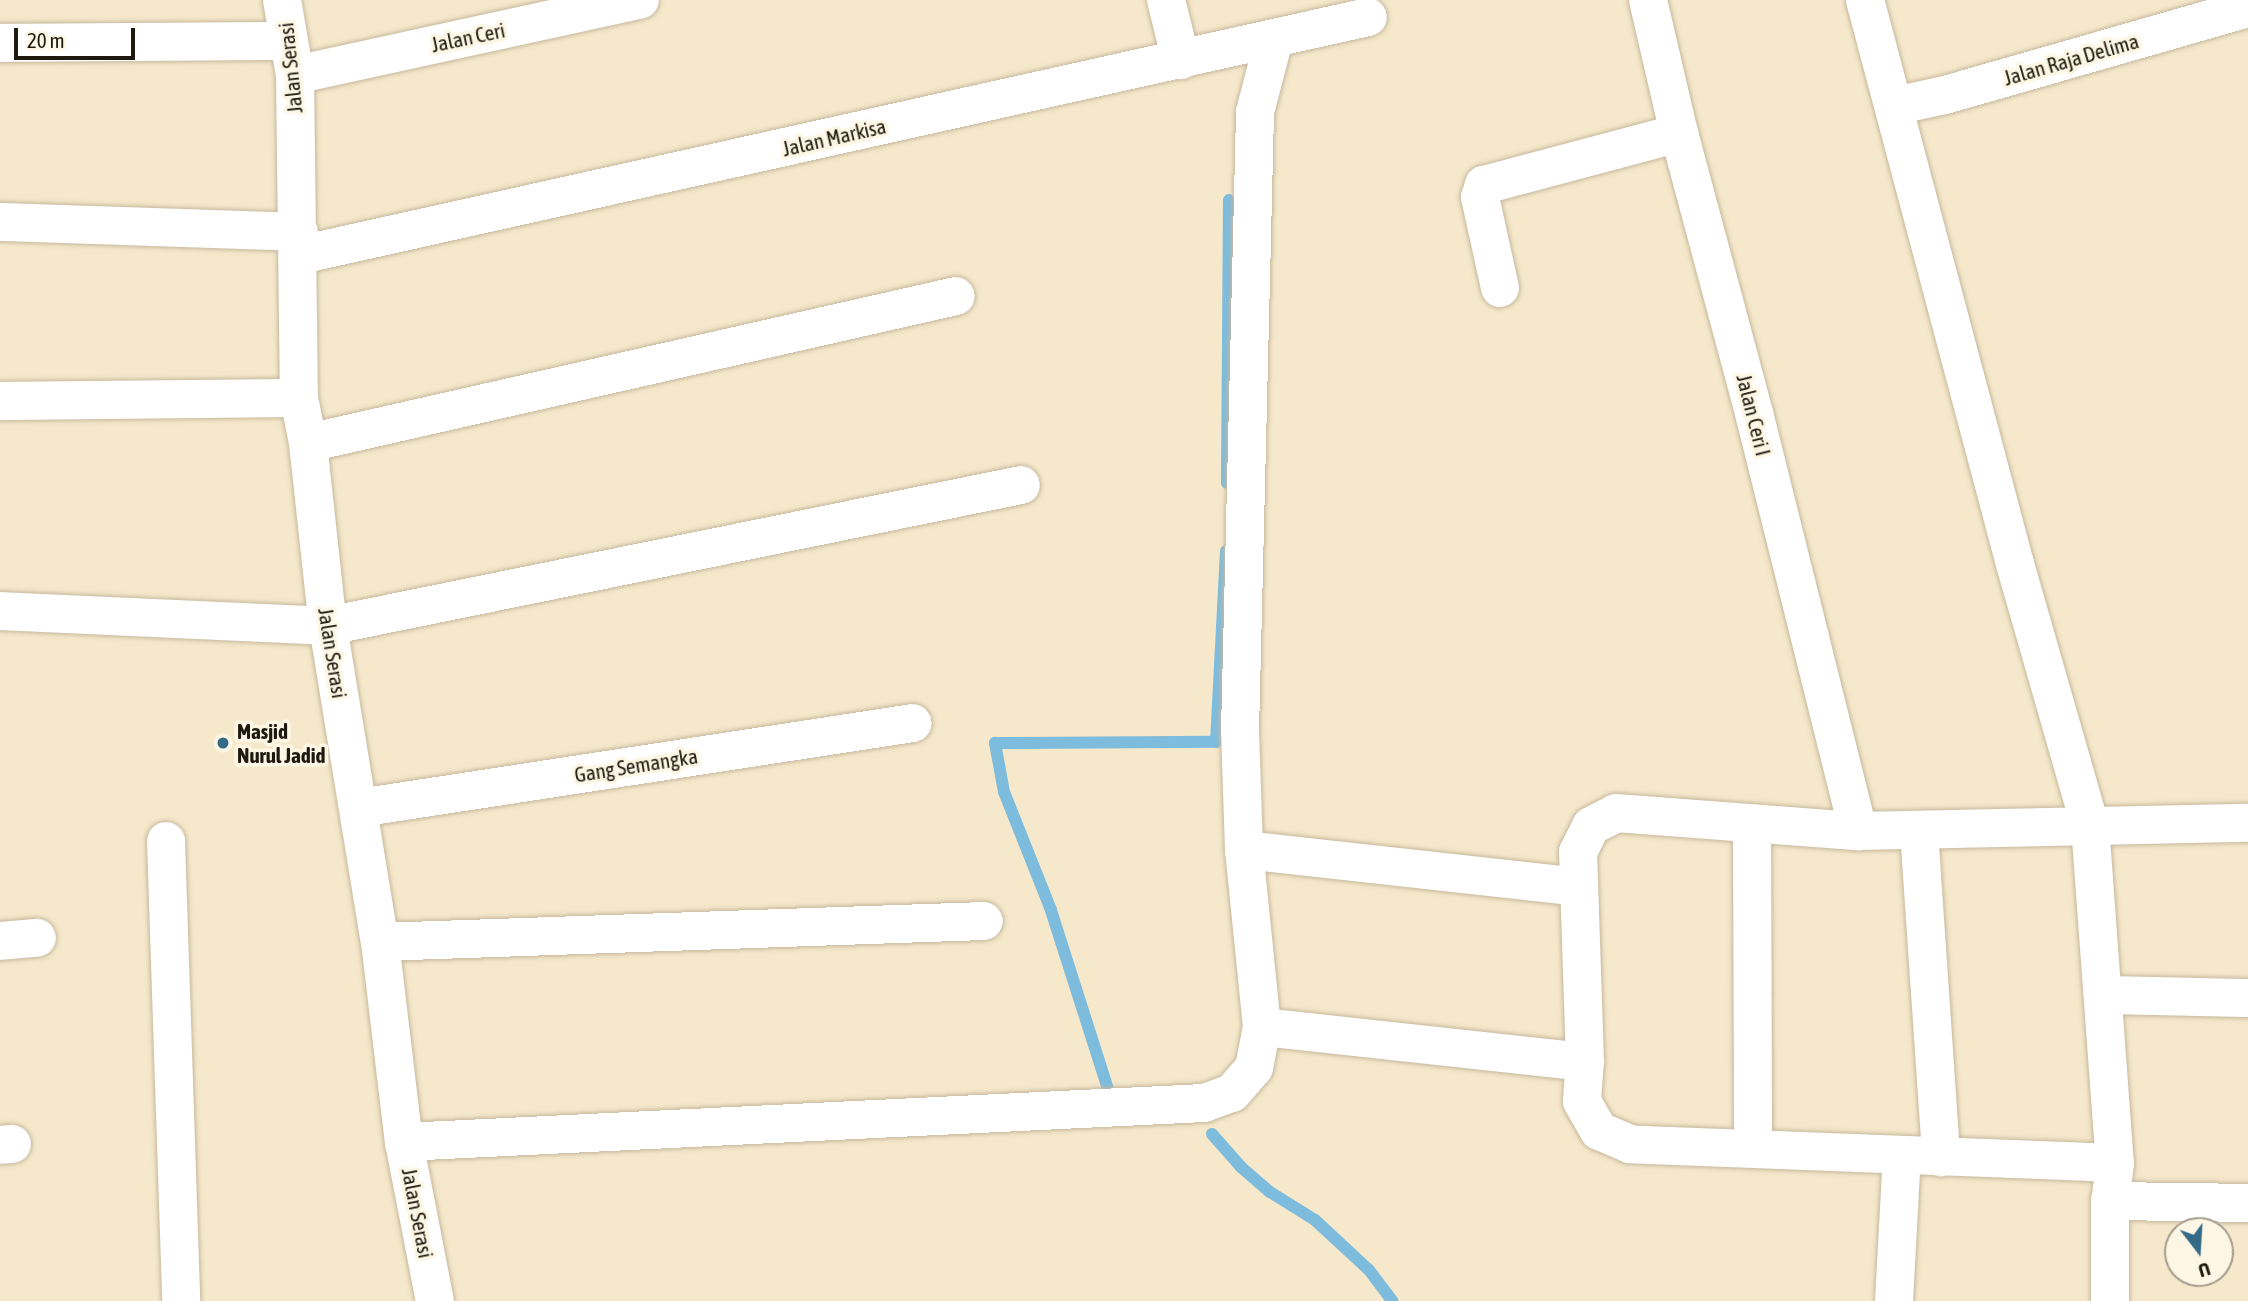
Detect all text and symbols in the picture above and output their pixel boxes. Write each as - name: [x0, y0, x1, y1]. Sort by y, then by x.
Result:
- scale bar: [18, 14, 138, 58]
- street label: Jalan Ceri: [429, 17, 507, 57]
- street label: Jalan Serasi: [273, 21, 307, 115]
- text: 20 m: [27, 28, 65, 52]
- street label: Jalan Raja Delima: [2001, 28, 2141, 90]
- street label: Jalan Markisa: [780, 113, 888, 161]
- street label: Jalan Ceri I: [1732, 372, 1776, 458]
- street label: Jalan Serasi: [313, 606, 353, 700]
- place label: Masjid Nurul Jadid: [237, 718, 326, 768]
- marker: Masjid Nurul Jadid: [215, 735, 231, 751]
- street label: Gang Semangka: [573, 743, 699, 787]
- street label: Jalan Serasi: [397, 1166, 439, 1260]
- north arrow: [2164, 1217, 2234, 1287]
- text: U: [2196, 1258, 2213, 1282]

